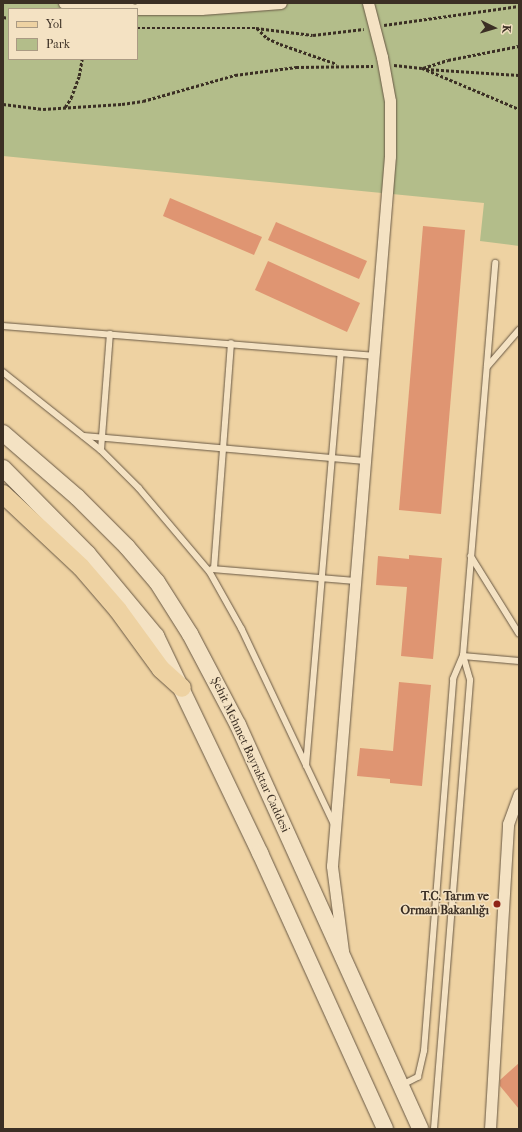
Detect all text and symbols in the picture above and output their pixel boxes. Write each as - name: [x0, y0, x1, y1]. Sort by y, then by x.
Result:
- legend: [8, 8, 138, 60]
- north arrow: [474, 8, 514, 48]
- text: Yol: [46, 17, 62, 31]
- text: K: [500, 25, 513, 34]
- text: Park: [46, 37, 70, 51]
- street label: Şehit Mehmet Bayraktar Caddesi: [208, 675, 292, 835]
- place label: T.C. Tarım ve Orman Bakanlığı: [400, 890, 489, 918]
- marker: T.C. Tarım ve Orman Bakanlığı: [492, 899, 502, 909]

